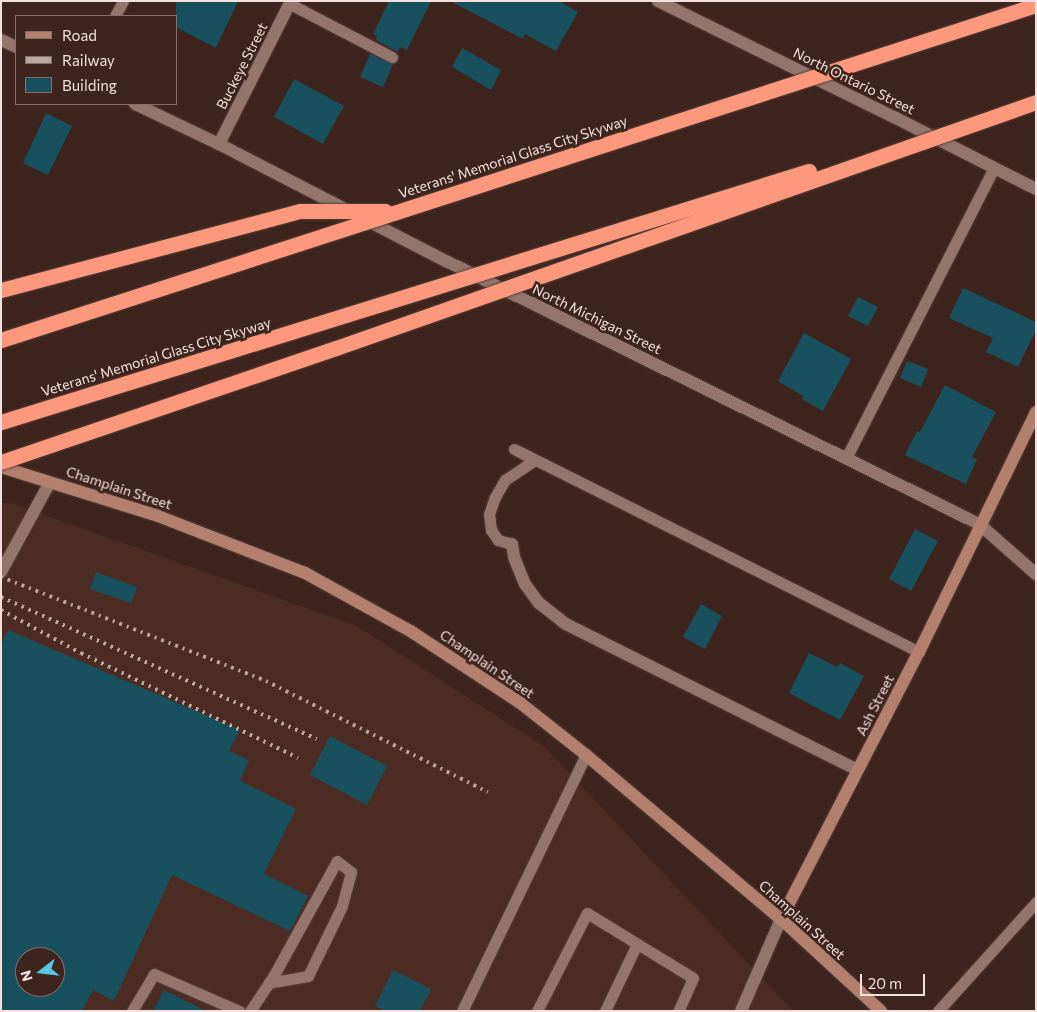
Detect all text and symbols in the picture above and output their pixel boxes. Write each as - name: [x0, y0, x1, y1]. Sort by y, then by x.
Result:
- legend: [15, 15, 178, 105]
- street label: Buckeye Street: [213, 20, 271, 112]
- text: Road: [62, 26, 97, 44]
- street label: North Ontario Street: [790, 44, 918, 118]
- text: Railway: [62, 51, 115, 69]
- text: Building: [62, 76, 117, 94]
- street label: Veterans' Memorial Glass City Skyway: [396, 112, 630, 202]
- street label: North Michigan Street: [530, 280, 664, 358]
- street label: Veterans' Memorial Glass City Skyway: [39, 314, 273, 400]
- street label: Champlain Street: [64, 463, 174, 513]
- street label: Champlain Street: [437, 626, 537, 702]
- street label: Ash Street: [852, 672, 898, 738]
- street label: Champlain Street: [755, 877, 849, 963]
- north arrow: [15, 947, 65, 997]
- scale bar: [862, 964, 927, 996]
- text: N: [16, 969, 36, 983]
- text: 20 m: [868, 974, 902, 992]

